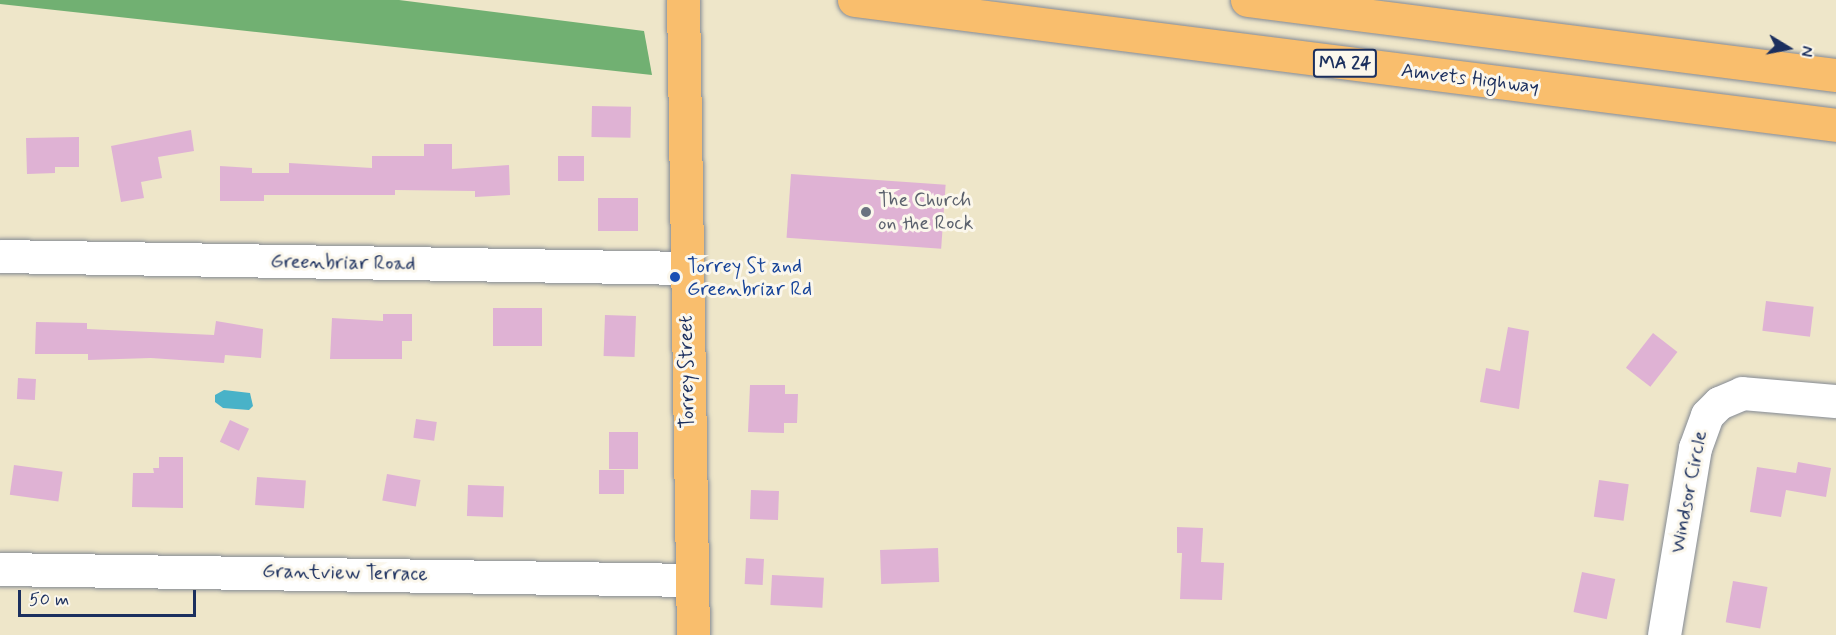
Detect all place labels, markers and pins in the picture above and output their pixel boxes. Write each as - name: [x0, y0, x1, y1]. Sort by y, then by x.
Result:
- place label: The Church on the Rock: [878, 189, 977, 236]
- marker: The Church on the Rock: [859, 205, 873, 219]
- place label: Torrey St and Greenbriar Rd: [687, 254, 812, 301]
- marker: Torrey St and Greenbriar Rd: [668, 270, 682, 284]

